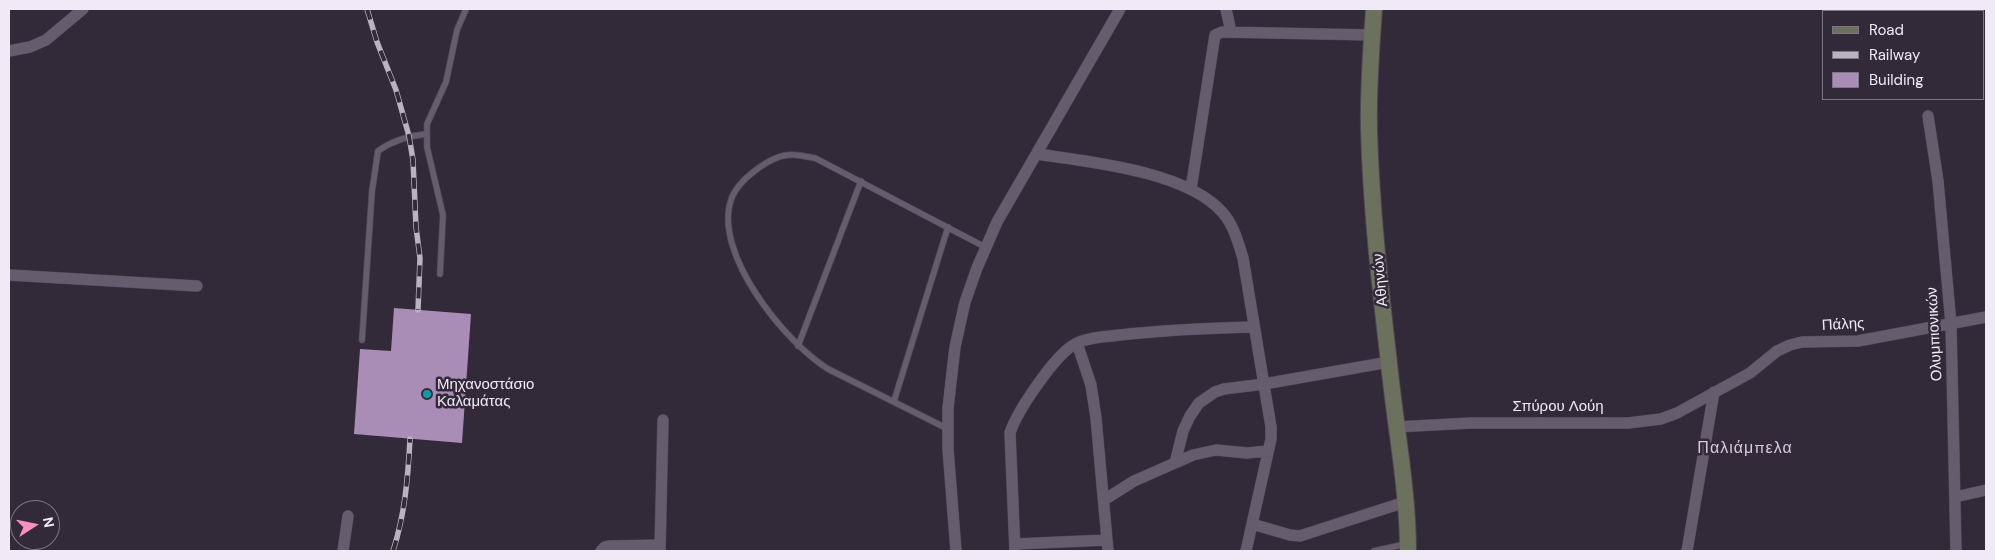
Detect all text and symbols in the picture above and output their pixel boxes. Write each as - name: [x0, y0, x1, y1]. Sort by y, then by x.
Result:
- legend: [1822, 10, 1985, 100]
- text: Road: [1869, 20, 1904, 40]
- text: Railway: [1869, 45, 1920, 65]
- text: Building: [1869, 70, 1924, 90]
- street label: Αθηνών: [1370, 253, 1392, 307]
- street label: Ολυμπιονικών: [1924, 286, 1946, 382]
- street label: Πάλης: [1821, 315, 1865, 335]
- place label: Μηχανοστάσιο Καλαμάτας: [437, 376, 534, 411]
- marker: Μηχανοστάσιο Καλαμάτας: [421, 388, 433, 400]
- street label: Σπύρου Λούη: [1512, 398, 1604, 416]
- district label: Παλιάμπελα: [1696, 439, 1794, 459]
- north arrow: [10, 500, 60, 550]
- text: N: [39, 516, 59, 529]

